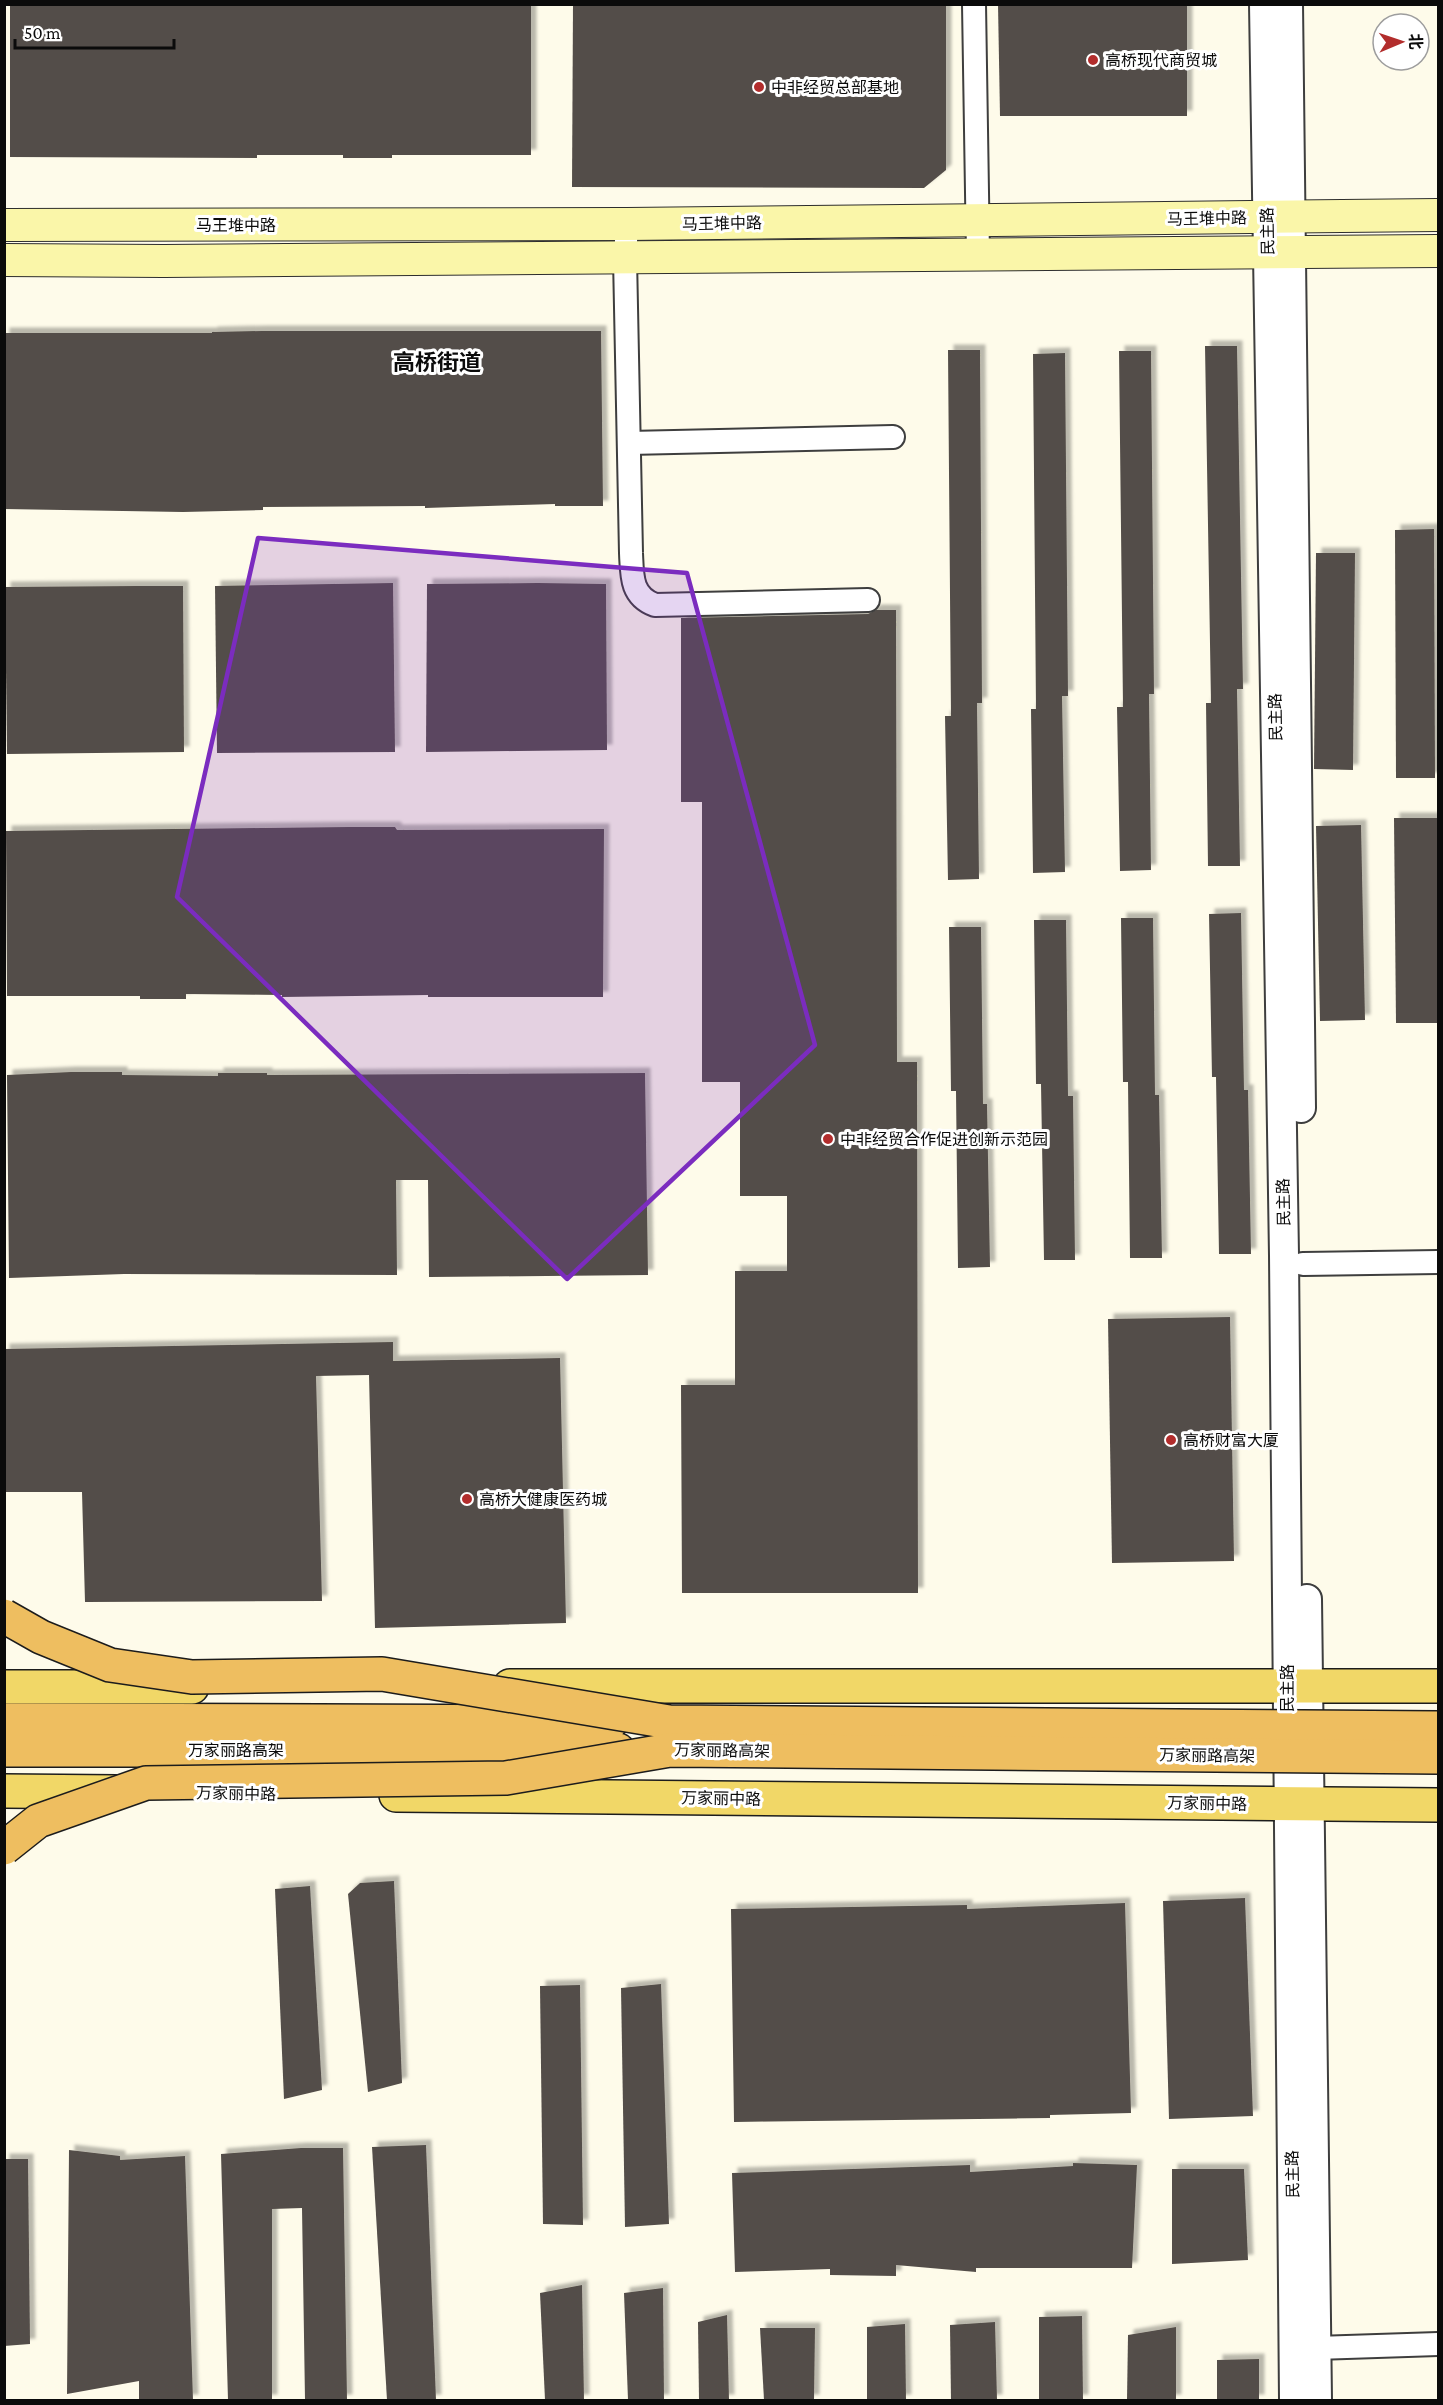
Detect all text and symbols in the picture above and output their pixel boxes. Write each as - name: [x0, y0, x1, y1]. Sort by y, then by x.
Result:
- scale bar: [15, 12, 174, 50]
- north arrow: [1371, 12, 1431, 72]
- text: 50 m: [24, 23, 61, 43]
- text: 北: [1407, 33, 1424, 50]
- place label: 高桥现代商贸城: [1105, 52, 1217, 69]
- marker: 高桥现代商贸城: [1086, 53, 1100, 67]
- place label: 中非经贸总部基地: [771, 79, 899, 96]
- marker: 中非经贸总部基地: [752, 80, 766, 94]
- street label: 民主路: [1259, 207, 1276, 255]
- street label: 马王堆中路: [1167, 209, 1247, 228]
- street label: 马王堆中路: [682, 214, 762, 233]
- street label: 马王堆中路: [196, 217, 276, 234]
- district label: 高桥街道: [393, 350, 481, 375]
- street label: 民主路: [1267, 693, 1284, 741]
- place label: 中非经贸合作促进创新示范园: [840, 1131, 1048, 1148]
- marker: 中非经贸合作促进创新示范园: [821, 1132, 835, 1146]
- street label: 民主路: [1275, 1178, 1292, 1226]
- place label: 高桥财富大厦: [1183, 1432, 1279, 1449]
- marker: 高桥财富大厦: [1164, 1433, 1178, 1447]
- place label: 高桥大健康医药城: [479, 1491, 607, 1508]
- marker: 高桥大健康医药城: [460, 1492, 474, 1506]
- street label: 民主路: [1279, 1664, 1296, 1712]
- street label: 万家丽路高架: [674, 1741, 770, 1760]
- street label: 万家丽路高架: [188, 1742, 284, 1759]
- street label: 万家丽路高架: [1159, 1746, 1255, 1765]
- street label: 万家丽中路: [196, 1784, 276, 1803]
- street label: 万家丽中路: [681, 1789, 761, 1808]
- street label: 万家丽中路: [1167, 1794, 1247, 1813]
- street label: 民主路: [1284, 2150, 1301, 2198]

